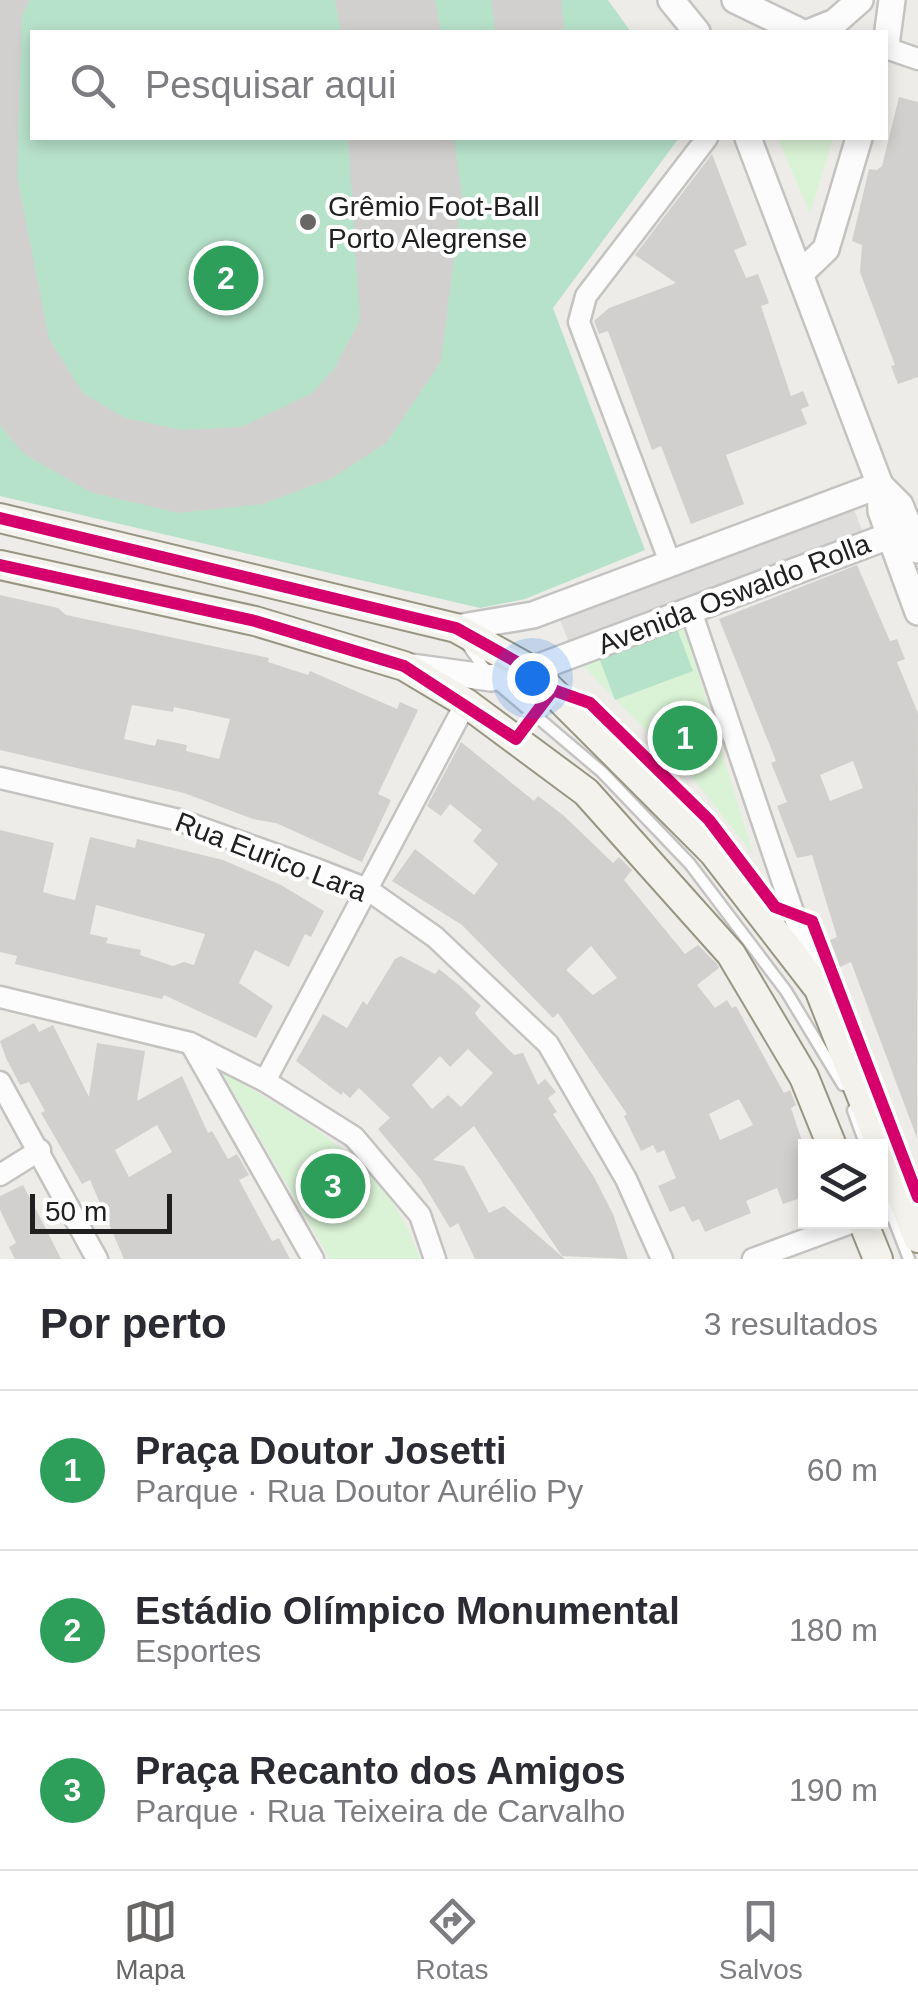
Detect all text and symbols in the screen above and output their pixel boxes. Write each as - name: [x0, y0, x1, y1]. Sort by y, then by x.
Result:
- search box: [30, 30, 888, 140]
- icon: search: [65, 58, 120, 113]
- text: Pesquisar aqui: [145, 64, 396, 106]
- place label: Grêmio Foot-Ball Porto Alegrense: [328, 191, 540, 254]
- marker: Grêmio Foot-Ball Porto Alegrense: [297, 211, 319, 233]
- pin: 2: [194, 240, 258, 316]
- street label: Avenida Oswaldo Rolla: [594, 528, 875, 660]
- your location: [507, 653, 558, 704]
- pin: 1: [652, 700, 718, 776]
- street label: Rua Eurico Lara: [171, 806, 371, 908]
- map controls: [798, 1139, 888, 1229]
- button: layers: [798, 1139, 888, 1229]
- pin: 3: [300, 1148, 366, 1224]
- scale bar: [30, 1189, 172, 1234]
- text: 50 m: [45, 1196, 107, 1227]
- text: Por perto: [40, 1300, 227, 1347]
- text: 3 resultados: [704, 1306, 878, 1342]
- text: Praça Doutor Josetti: [135, 1430, 507, 1472]
- text: 1: [64, 1452, 81, 1488]
- text: 60 m: [807, 1452, 878, 1488]
- text: Parque · Rua Doutor Aurélio Py: [135, 1473, 583, 1509]
- text: Estádio Olímpico Monumental: [135, 1590, 680, 1632]
- text: 2: [64, 1612, 81, 1648]
- text: 180 m: [789, 1612, 878, 1648]
- text: Esportes: [135, 1633, 261, 1669]
- text: Praça Recanto dos Amigos: [135, 1750, 626, 1792]
- text: 3: [64, 1772, 81, 1808]
- text: 190 m: [789, 1772, 878, 1808]
- text: Parque · Rua Teixeira de Carvalho: [135, 1793, 625, 1829]
- tab: Mapa: [115, 1894, 185, 1986]
- tab: Rotas: [415, 1894, 489, 1986]
- tab: Salvos: [719, 1894, 803, 1986]

